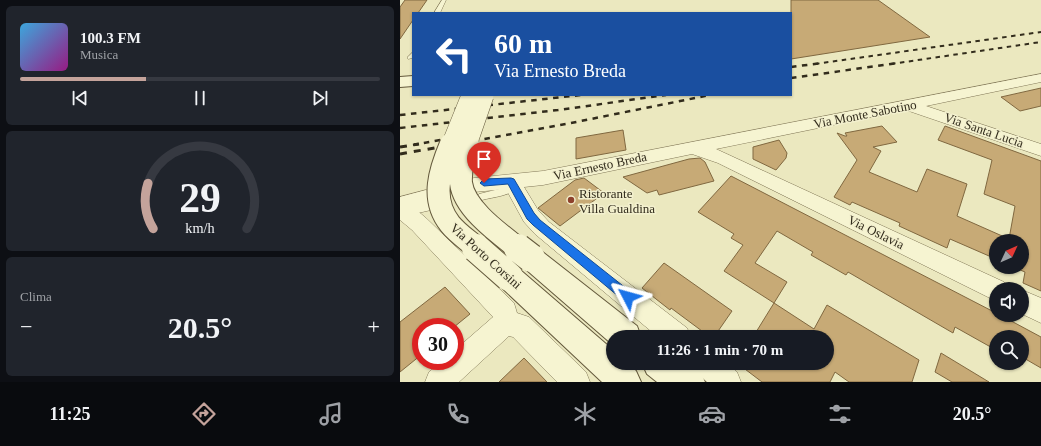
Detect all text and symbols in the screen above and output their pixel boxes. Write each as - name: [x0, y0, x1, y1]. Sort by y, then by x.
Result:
- icon: left: [428, 28, 480, 80]
- text: 60 m: [494, 28, 552, 59]
- text: 100.3 FM: [80, 30, 141, 46]
- text: Musica: [80, 47, 118, 62]
- text: Via Ernesto Breda: [494, 61, 626, 81]
- icon: previous: [69, 87, 91, 109]
- icon: pause: [189, 87, 211, 109]
- icon: next: [309, 87, 331, 109]
- street label: Via Monte Sabotino: [812, 97, 918, 131]
- street label: Via Santa Lucia: [942, 109, 1026, 151]
- pin: [467, 142, 501, 183]
- icon: arrive: [473, 148, 495, 170]
- street label: Via Ernesto Breda: [552, 149, 648, 183]
- text: 29: [179, 175, 221, 221]
- place label: Ristorante Villa Gualdina: [579, 186, 655, 216]
- marker: Ristorante Villa Gualdina: [566, 195, 576, 205]
- street label: Via Oslavia: [845, 212, 907, 252]
- text: km/h: [185, 220, 215, 236]
- street label: Via Porto Corsini: [447, 220, 525, 292]
- north arrow: [989, 234, 1029, 274]
- map controls: [989, 234, 1029, 370]
- position arrow: [607, 276, 649, 318]
- button: sound: [989, 282, 1029, 322]
- text: Clima: [20, 289, 52, 304]
- text: 20.5°: [168, 311, 232, 344]
- text: −: [20, 314, 32, 339]
- text: +: [368, 314, 380, 339]
- speed limit sign: 30: [412, 318, 464, 370]
- button: search: [989, 330, 1029, 370]
- text: 11:26 · 1 min · 70 m: [657, 342, 783, 358]
- icon: directions: [190, 400, 218, 428]
- icon: music: [317, 400, 345, 428]
- icon: phone: [444, 400, 472, 428]
- icon: climate: [571, 400, 599, 428]
- icon: car: [698, 400, 726, 428]
- icon: filters: [826, 400, 854, 428]
- text: 11:25: [50, 404, 91, 424]
- text: 20.5°: [953, 404, 991, 424]

